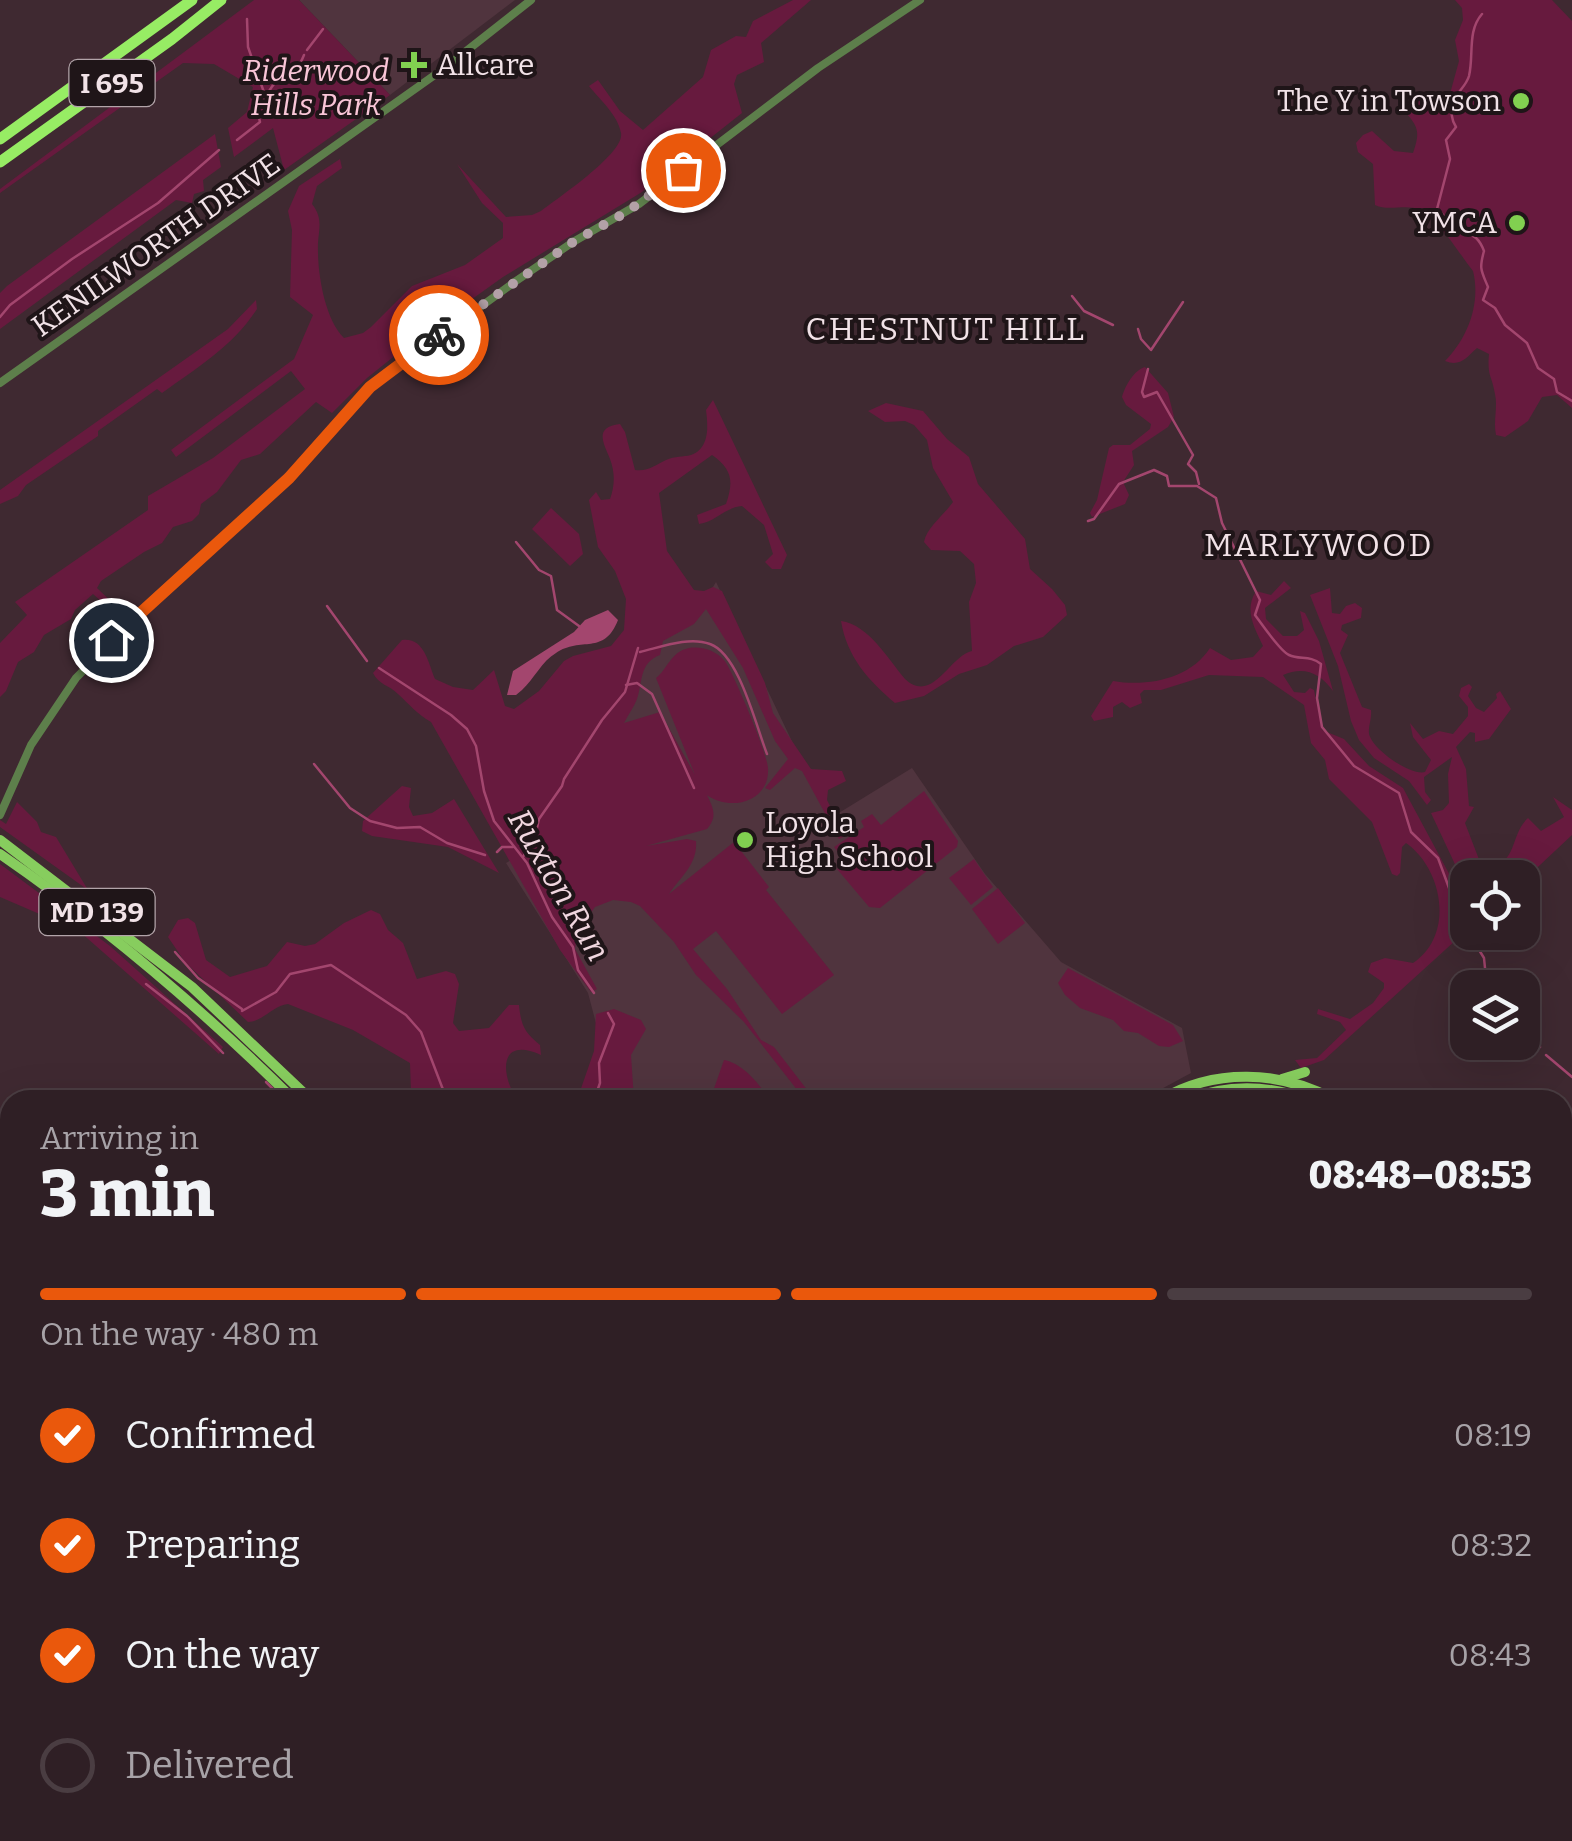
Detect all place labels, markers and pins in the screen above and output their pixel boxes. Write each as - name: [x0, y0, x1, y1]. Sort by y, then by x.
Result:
- place label: Allcare: [436, 47, 534, 83]
- marker: Allcare: [401, 52, 427, 78]
- place label: The Y in Towson: [1277, 83, 1501, 119]
- marker: The Y in Towson: [1510, 90, 1532, 112]
- pin: [641, 128, 726, 213]
- place label: YMCA: [1412, 205, 1498, 241]
- marker: YMCA: [1506, 212, 1528, 234]
- pin: [69, 598, 154, 683]
- place label: Loyola High School: [765, 805, 933, 875]
- marker: Loyola High School: [734, 829, 756, 851]

